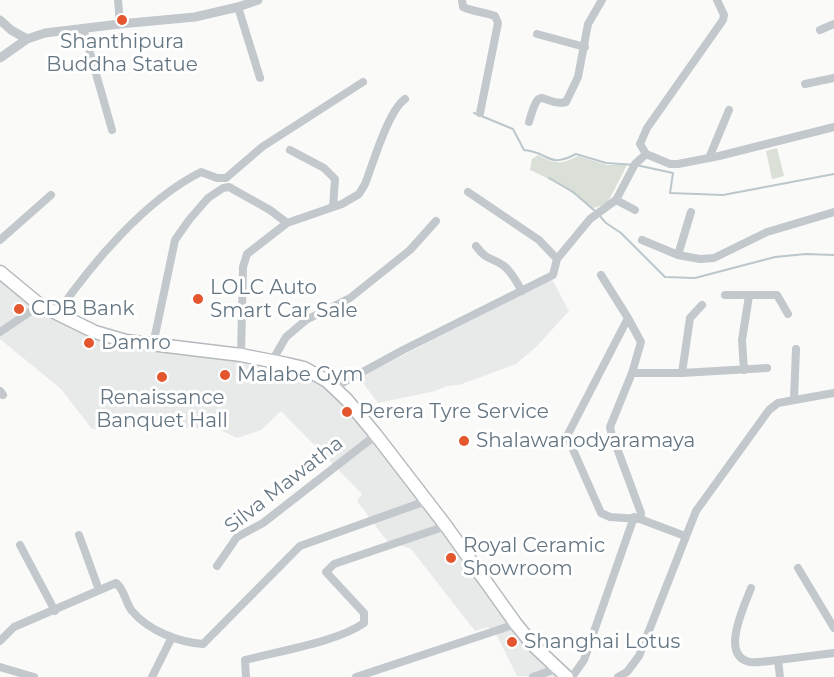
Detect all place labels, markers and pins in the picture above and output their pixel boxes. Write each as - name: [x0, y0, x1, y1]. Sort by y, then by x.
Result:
- marker: Shanthipura Buddha Statue: [115, 13, 129, 27]
- place label: Shanthipura Buddha Statue: [46, 30, 198, 77]
- place label: LOLC Auto Smart Car Sale: [210, 276, 358, 323]
- marker: LOLC Auto Smart Car Sale: [191, 292, 205, 306]
- place label: CDB Bank: [31, 297, 134, 321]
- marker: CDB Bank: [12, 302, 26, 316]
- place label: Damro: [101, 331, 171, 355]
- marker: Damro: [82, 336, 96, 350]
- place label: Malabe Gym: [237, 363, 363, 387]
- marker: Malabe Gym: [218, 368, 232, 382]
- marker: Renaissance Banquet Hall: [155, 370, 169, 384]
- place label: Renaissance Banquet Hall: [96, 386, 228, 433]
- place label: Perera Tyre Service: [359, 400, 549, 424]
- marker: Perera Tyre Service: [340, 405, 354, 419]
- place label: Shalawanodyaramaya: [476, 429, 695, 453]
- marker: Shalawanodyaramaya: [457, 434, 471, 448]
- place label: Royal Ceramic Showroom: [463, 534, 605, 581]
- marker: Royal Ceramic Showroom: [444, 551, 458, 565]
- place label: Shanghai Lotus: [524, 630, 680, 654]
- marker: Shanghai Lotus: [505, 635, 519, 649]

